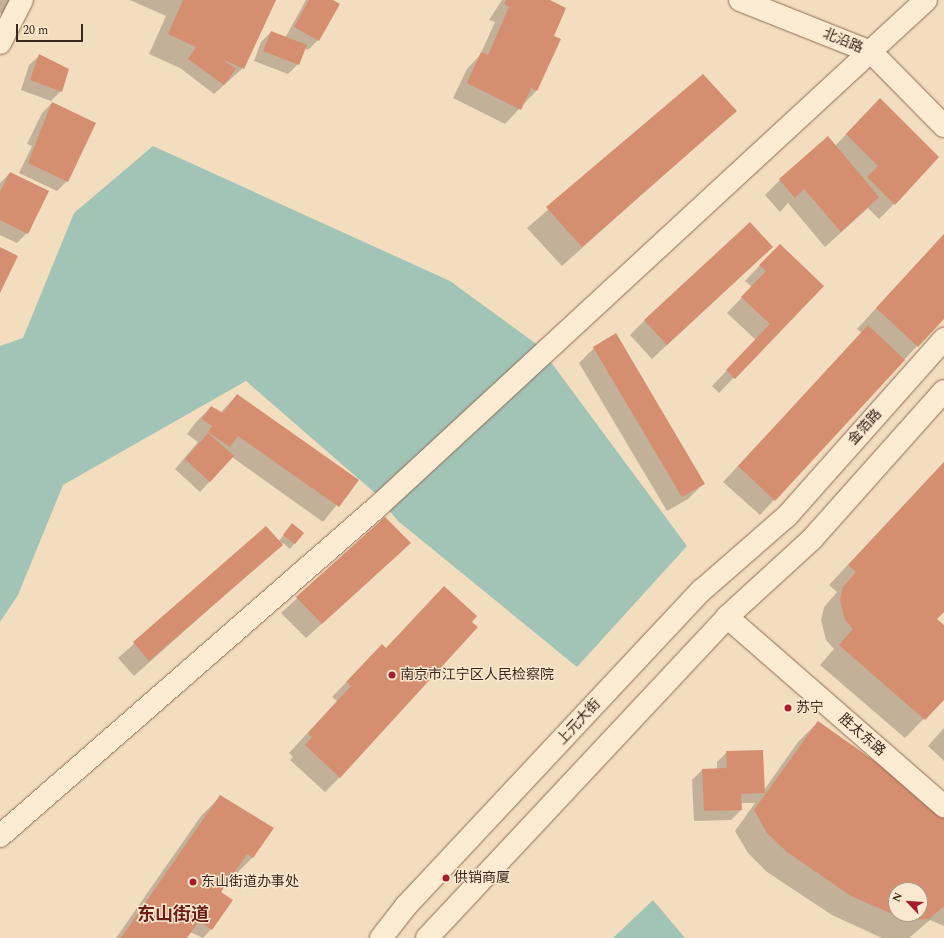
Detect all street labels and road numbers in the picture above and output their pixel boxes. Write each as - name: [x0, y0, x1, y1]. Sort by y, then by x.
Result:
- street label: 北沿路: [820, 25, 866, 57]
- street label: 金箔路: [845, 406, 885, 448]
- street label: 上元大街: [554, 696, 604, 748]
- street label: 胜太东路: [835, 710, 889, 760]

